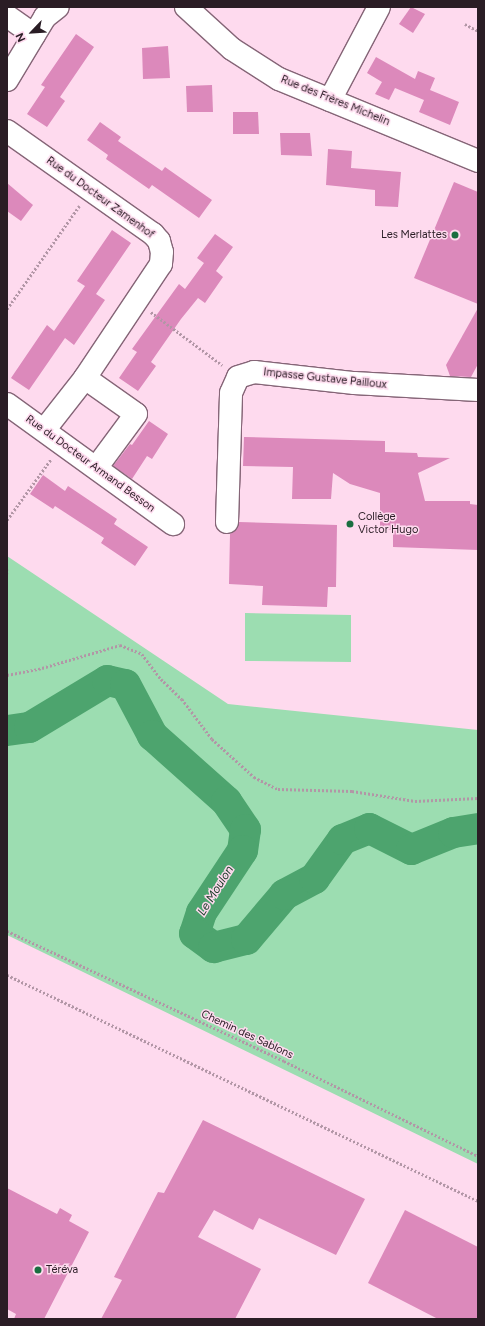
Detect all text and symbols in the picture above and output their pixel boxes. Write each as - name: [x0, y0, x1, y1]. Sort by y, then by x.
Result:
- north arrow: [12, 12, 52, 52]
- text: N: [13, 31, 28, 44]
- street label: Rue des Frères Michelin: [279, 73, 391, 129]
- street label: Rue du Docteur Zamenhof: [43, 154, 157, 242]
- place label: Les Merlattes: [381, 228, 447, 242]
- marker: Les Merlattes: [450, 230, 460, 240]
- street label: Impasse Gustave Pailloux: [263, 366, 387, 392]
- street label: Rue du Docteur Armand Besson: [23, 413, 157, 515]
- place label: Collège Victor Hugo: [358, 511, 418, 537]
- marker: Collège Victor Hugo: [345, 519, 355, 529]
- water label: Le Moulon: [195, 863, 237, 919]
- street label: Chemin des Sablons: [199, 1008, 295, 1062]
- place label: Téréva: [46, 1263, 78, 1277]
- marker: Téréva: [33, 1265, 43, 1275]

